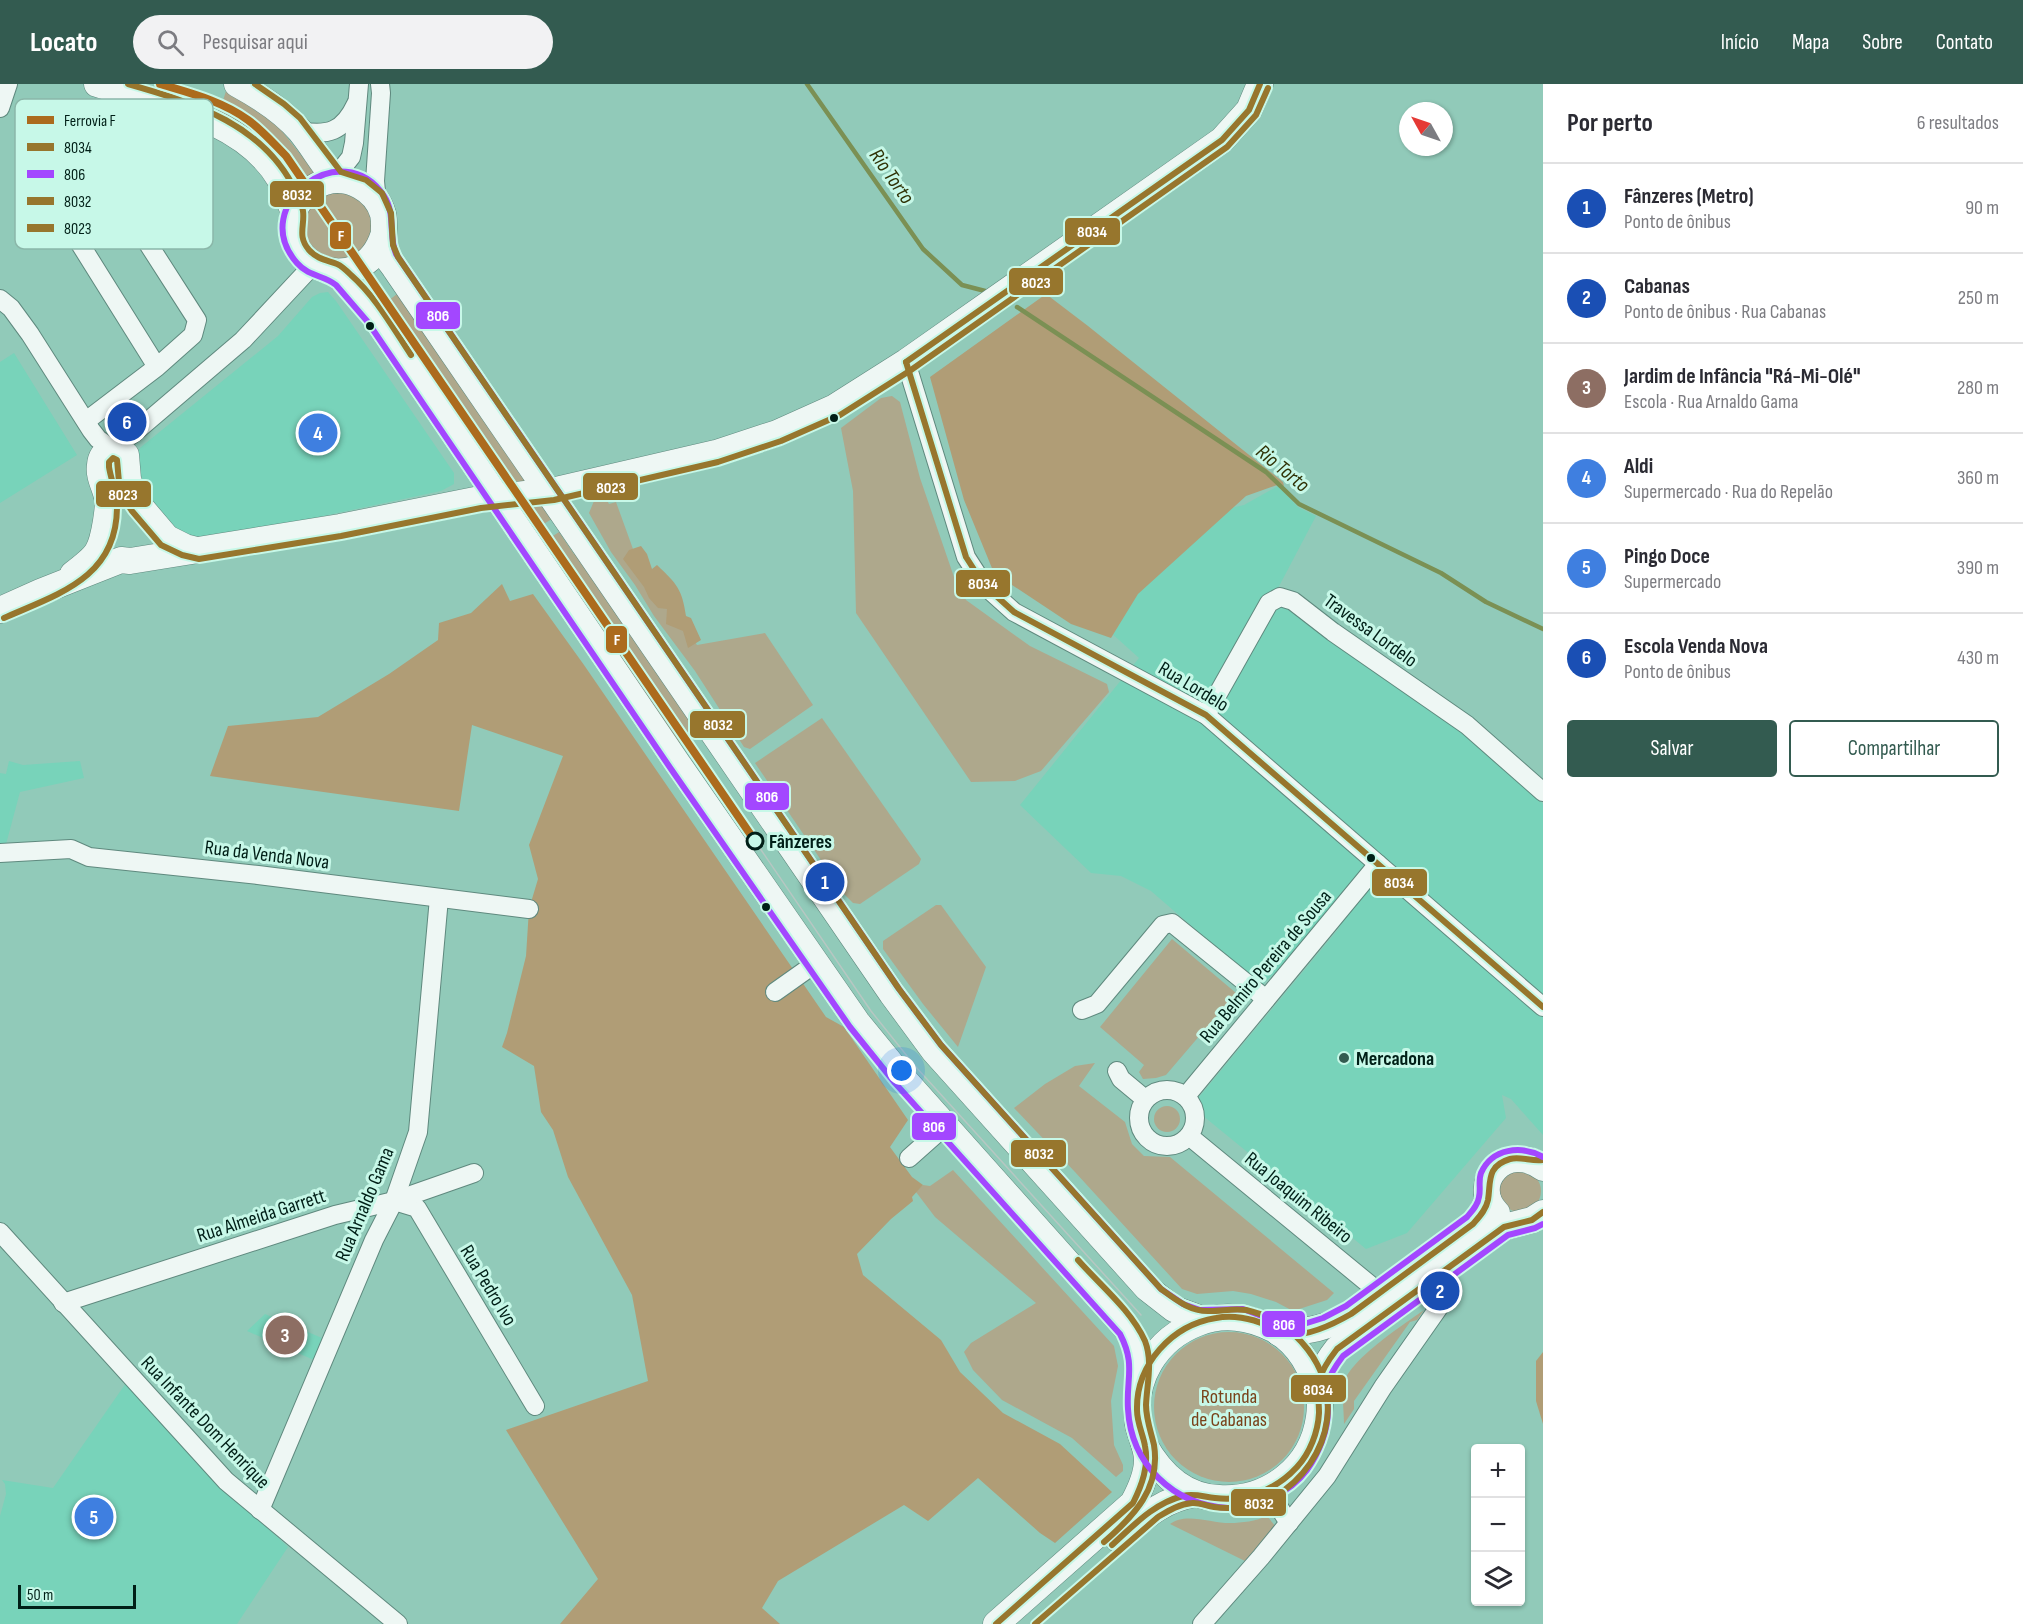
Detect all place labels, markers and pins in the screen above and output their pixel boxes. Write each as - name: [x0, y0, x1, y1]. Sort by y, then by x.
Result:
- unlabelled marker: [364, 320, 376, 332]
- pin: 6: [108, 400, 146, 444]
- pin: 4: [298, 410, 338, 456]
- unlabelled marker: [828, 412, 840, 424]
- place label: Fânzeres: [769, 830, 832, 854]
- marker: Fânzeres: [746, 832, 764, 850]
- unlabelled marker: [1365, 852, 1377, 864]
- pin: 1: [806, 860, 844, 904]
- unlabelled marker: [760, 901, 772, 913]
- place label: Mercadona: [1356, 1047, 1434, 1071]
- marker: Mercadona: [1337, 1051, 1351, 1065]
- pin: 2: [1420, 1268, 1460, 1314]
- pin: 3: [266, 1312, 304, 1358]
- pin: 5: [74, 1494, 113, 1540]

